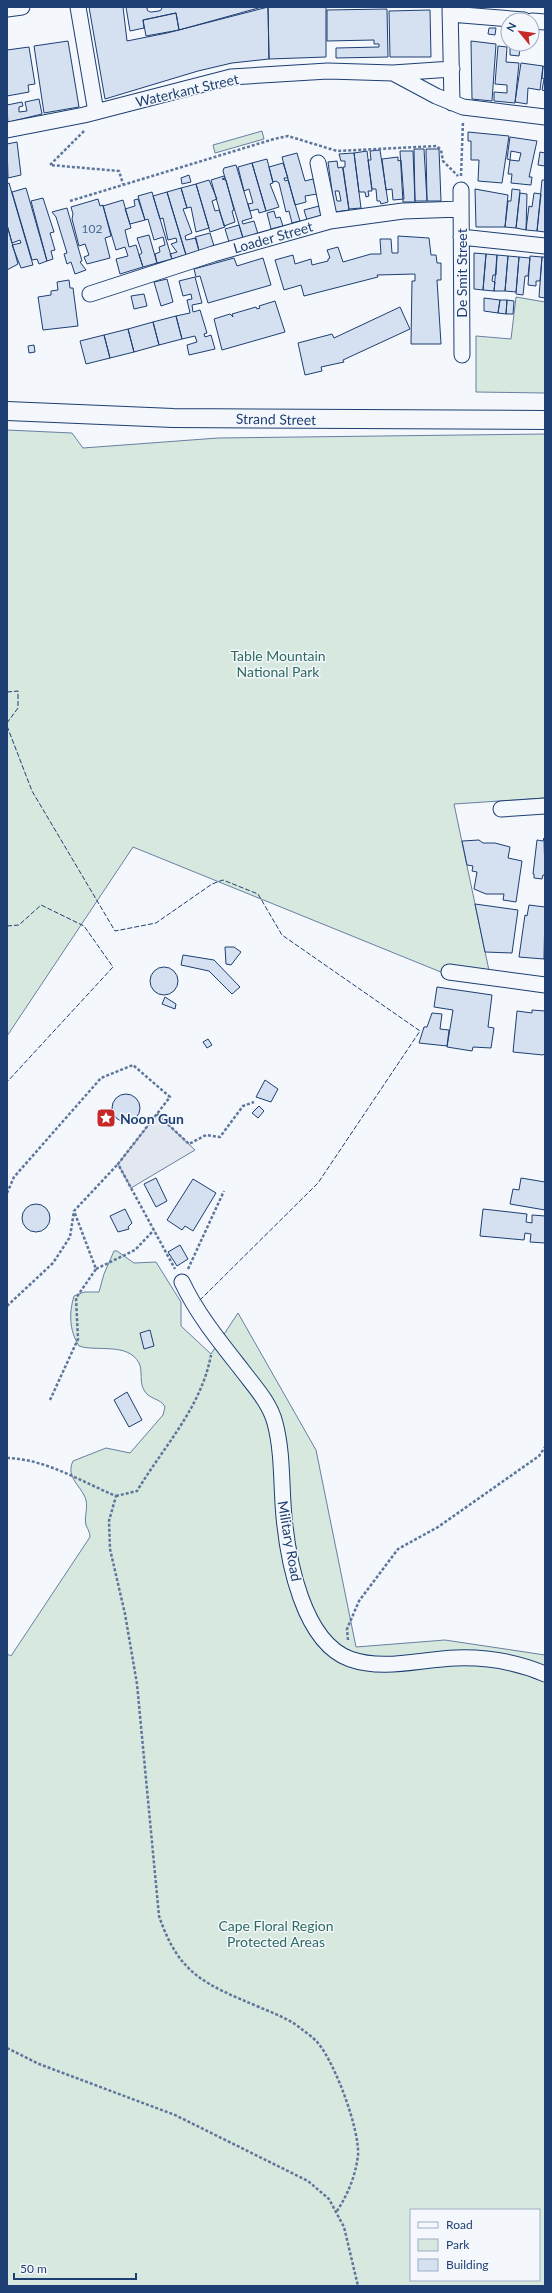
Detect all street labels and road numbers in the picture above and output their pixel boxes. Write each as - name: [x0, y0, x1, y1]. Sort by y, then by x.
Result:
- street label: Waterkant Street: [134, 70, 240, 110]
- street label: Loader Street: [231, 218, 315, 256]
- street label: De Smit Street: [453, 228, 470, 318]
- street label: Strand Street: [236, 410, 316, 428]
- street label: Military Road: [275, 1499, 305, 1583]

